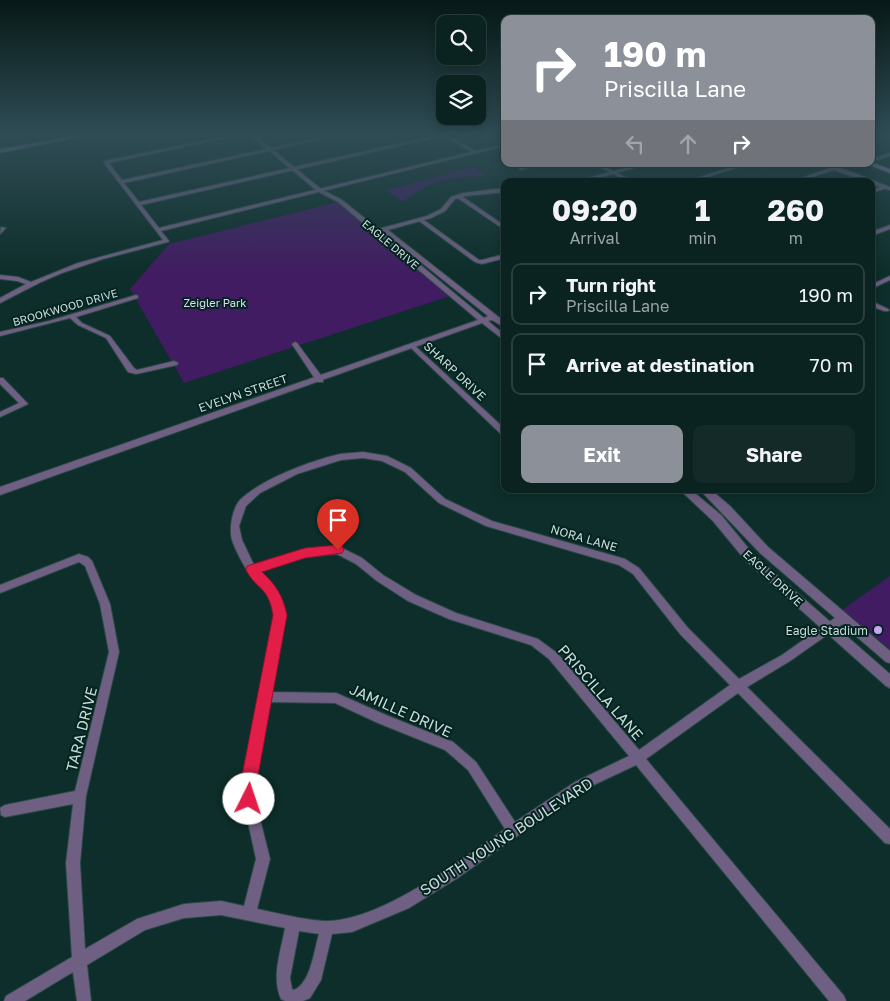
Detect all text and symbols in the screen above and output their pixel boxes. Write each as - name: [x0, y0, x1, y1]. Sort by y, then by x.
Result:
- map controls: [436, 15, 486, 125]
- button: search: [436, 15, 486, 65]
- text: 190 m: [604, 33, 706, 75]
- icon: right: [521, 35, 586, 100]
- button: layers: [436, 75, 486, 125]
- text: Priscilla Lane: [604, 75, 746, 102]
- icon: left: [621, 130, 649, 158]
- icon: ahead: [674, 130, 702, 158]
- icon: right: [727, 130, 755, 158]
- text: 09:20: [552, 192, 638, 228]
- text: 1: [695, 192, 710, 228]
- text: 260: [767, 192, 824, 228]
- street label: EAGLE DRIVE: [360, 217, 422, 272]
- text: Arrival: [570, 228, 620, 248]
- text: min: [688, 228, 717, 248]
- text: m: [789, 228, 803, 248]
- text: Turn right: [566, 273, 656, 296]
- icon: right: [523, 280, 551, 308]
- text: 190 m: [799, 283, 853, 306]
- street label: BROOKWOOD DRIVE: [11, 286, 119, 328]
- park label: Zeigler Park: [183, 296, 247, 309]
- text: Priscilla Lane: [566, 296, 669, 316]
- street label: SHARP DRIVE: [421, 338, 489, 404]
- icon: arrive: [523, 350, 551, 378]
- text: Arrive at destination: [566, 353, 754, 376]
- text: 70 m: [810, 353, 853, 376]
- street label: EVELYN STREET: [196, 371, 290, 415]
- button: Exit: [521, 425, 683, 483]
- button: Share: [693, 425, 855, 483]
- pin: [317, 499, 359, 550]
- icon: arrive: [324, 506, 352, 534]
- street label: NORA LANE: [549, 521, 619, 555]
- street label: EAGLE DRIVE: [740, 546, 806, 610]
- place label: Eagle Stadium: [785, 623, 868, 638]
- marker: Eagle Stadium: [872, 624, 884, 636]
- street label: PRISCILLA LANE: [555, 641, 647, 743]
- street label: JAMILLE DRIVE: [347, 679, 455, 741]
- street label: TARA DRIVE: [62, 685, 100, 773]
- position arrow: [222, 772, 274, 824]
- street label: SOUTH YOUNG BOULEVARD: [416, 773, 596, 899]

